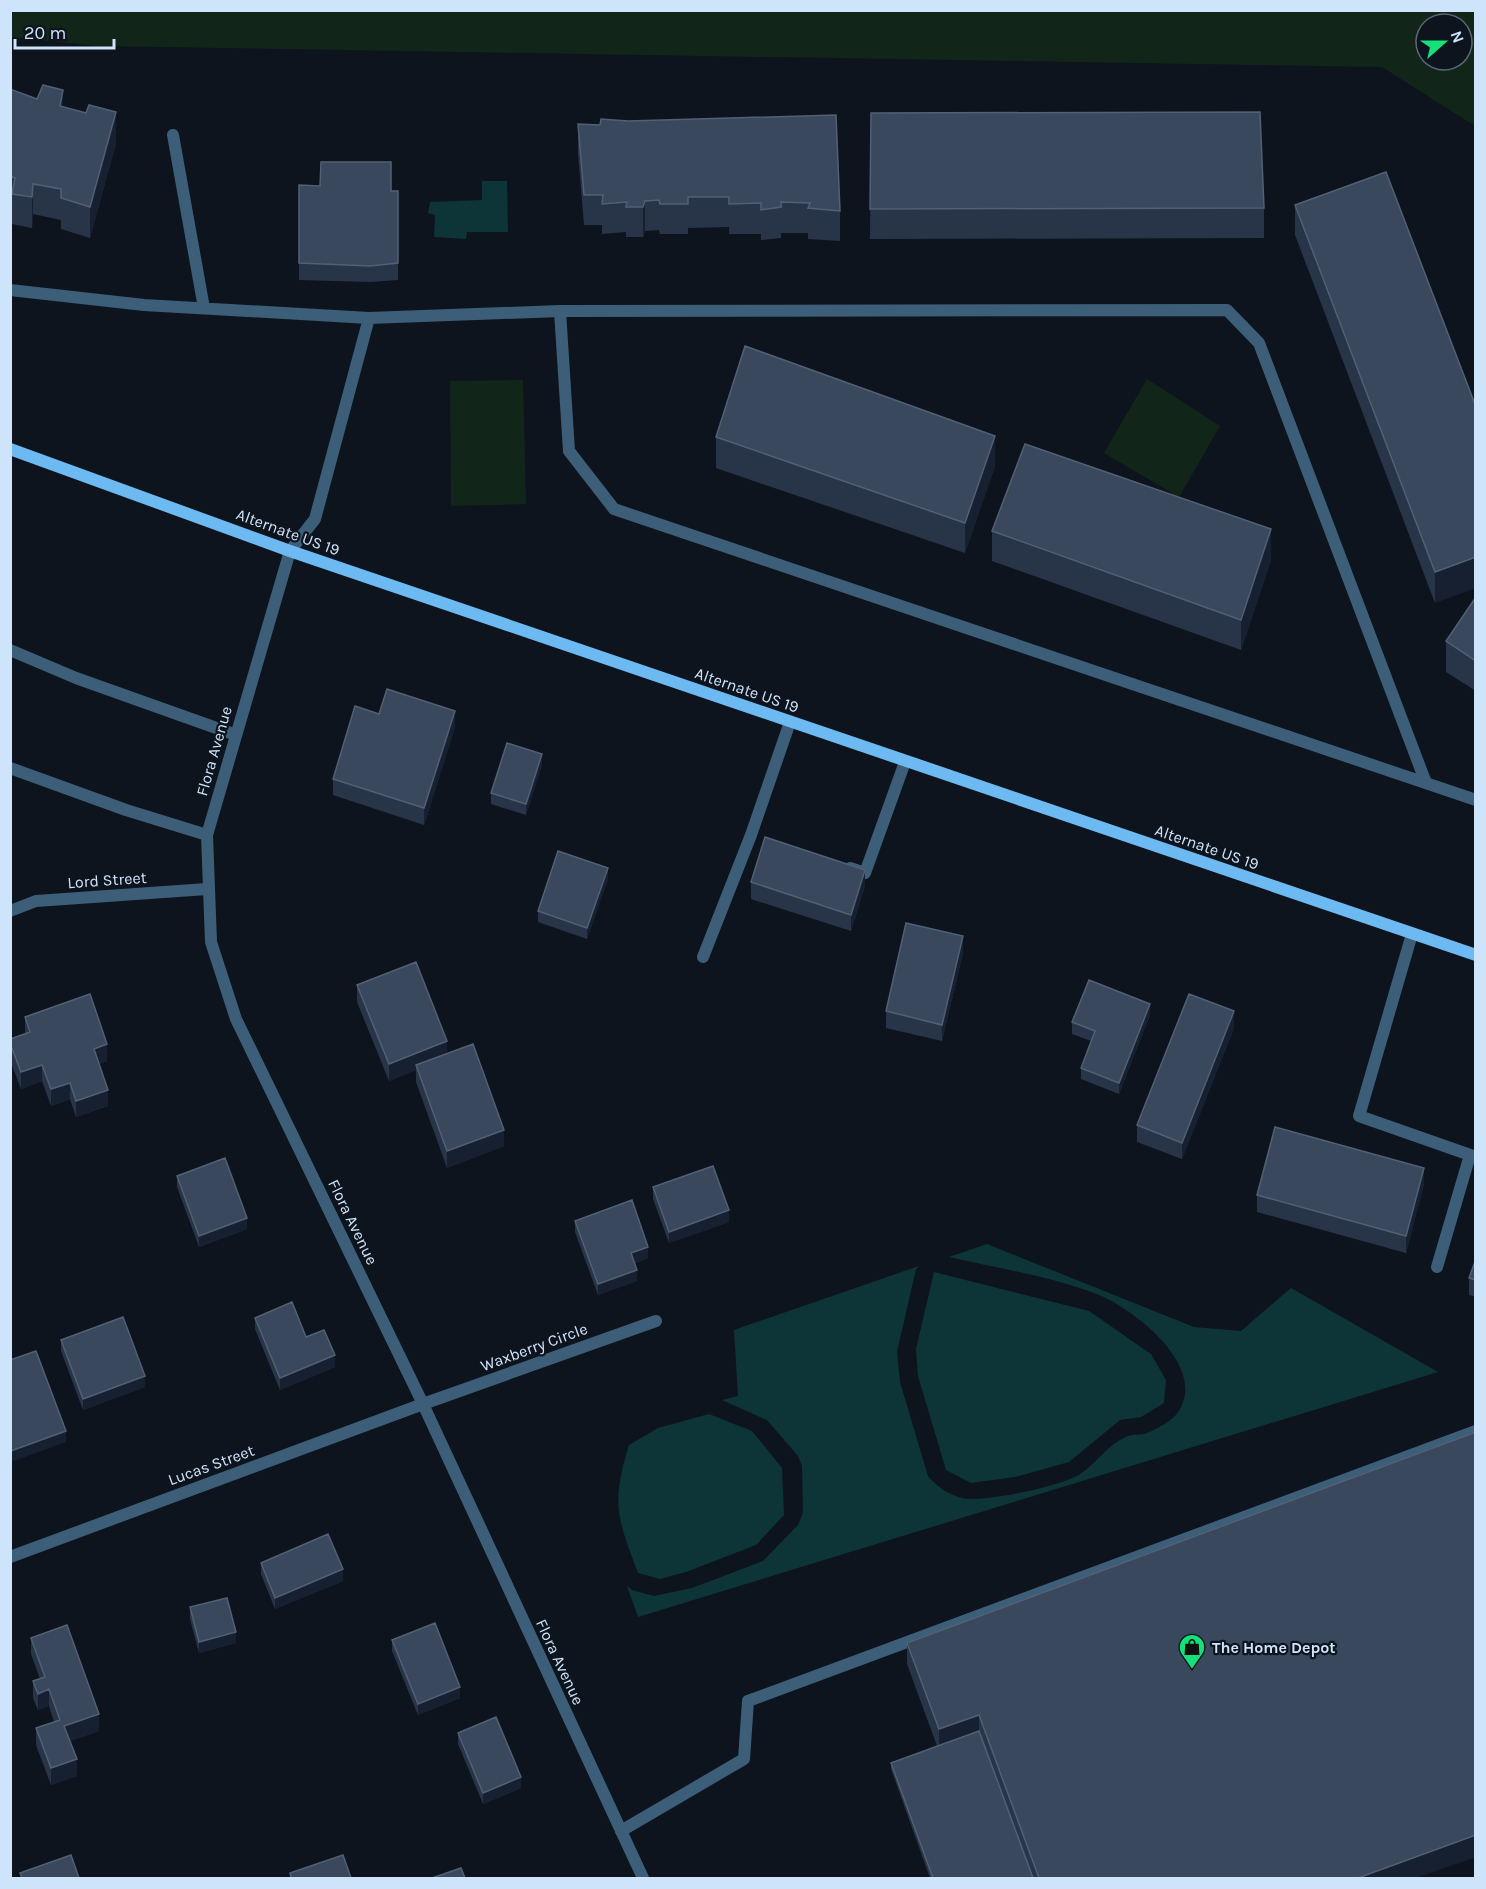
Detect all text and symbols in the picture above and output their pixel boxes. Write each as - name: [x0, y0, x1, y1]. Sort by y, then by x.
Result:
- scale bar: [15, 12, 114, 50]
- north arrow: [1414, 12, 1474, 72]
- text: 20 m: [24, 22, 66, 44]
- text: N: [1447, 28, 1468, 46]
- street label: Alternate US 19: [234, 504, 342, 560]
- street label: Alternate US 19: [693, 663, 801, 717]
- street label: Flora Avenue: [192, 704, 236, 798]
- street label: Alternate US 19: [1153, 820, 1261, 874]
- street label: Lord Street: [67, 868, 147, 892]
- street label: Flora Avenue: [324, 1176, 382, 1268]
- street label: Waxberry Circle: [478, 1319, 590, 1375]
- street label: Lucas Street: [165, 1441, 257, 1489]
- street label: Flora Avenue: [532, 1616, 588, 1708]
- shop icon: The Home Depot: [1177, 1632, 1207, 1670]
- place label: The Home Depot: [1212, 1638, 1336, 1657]

